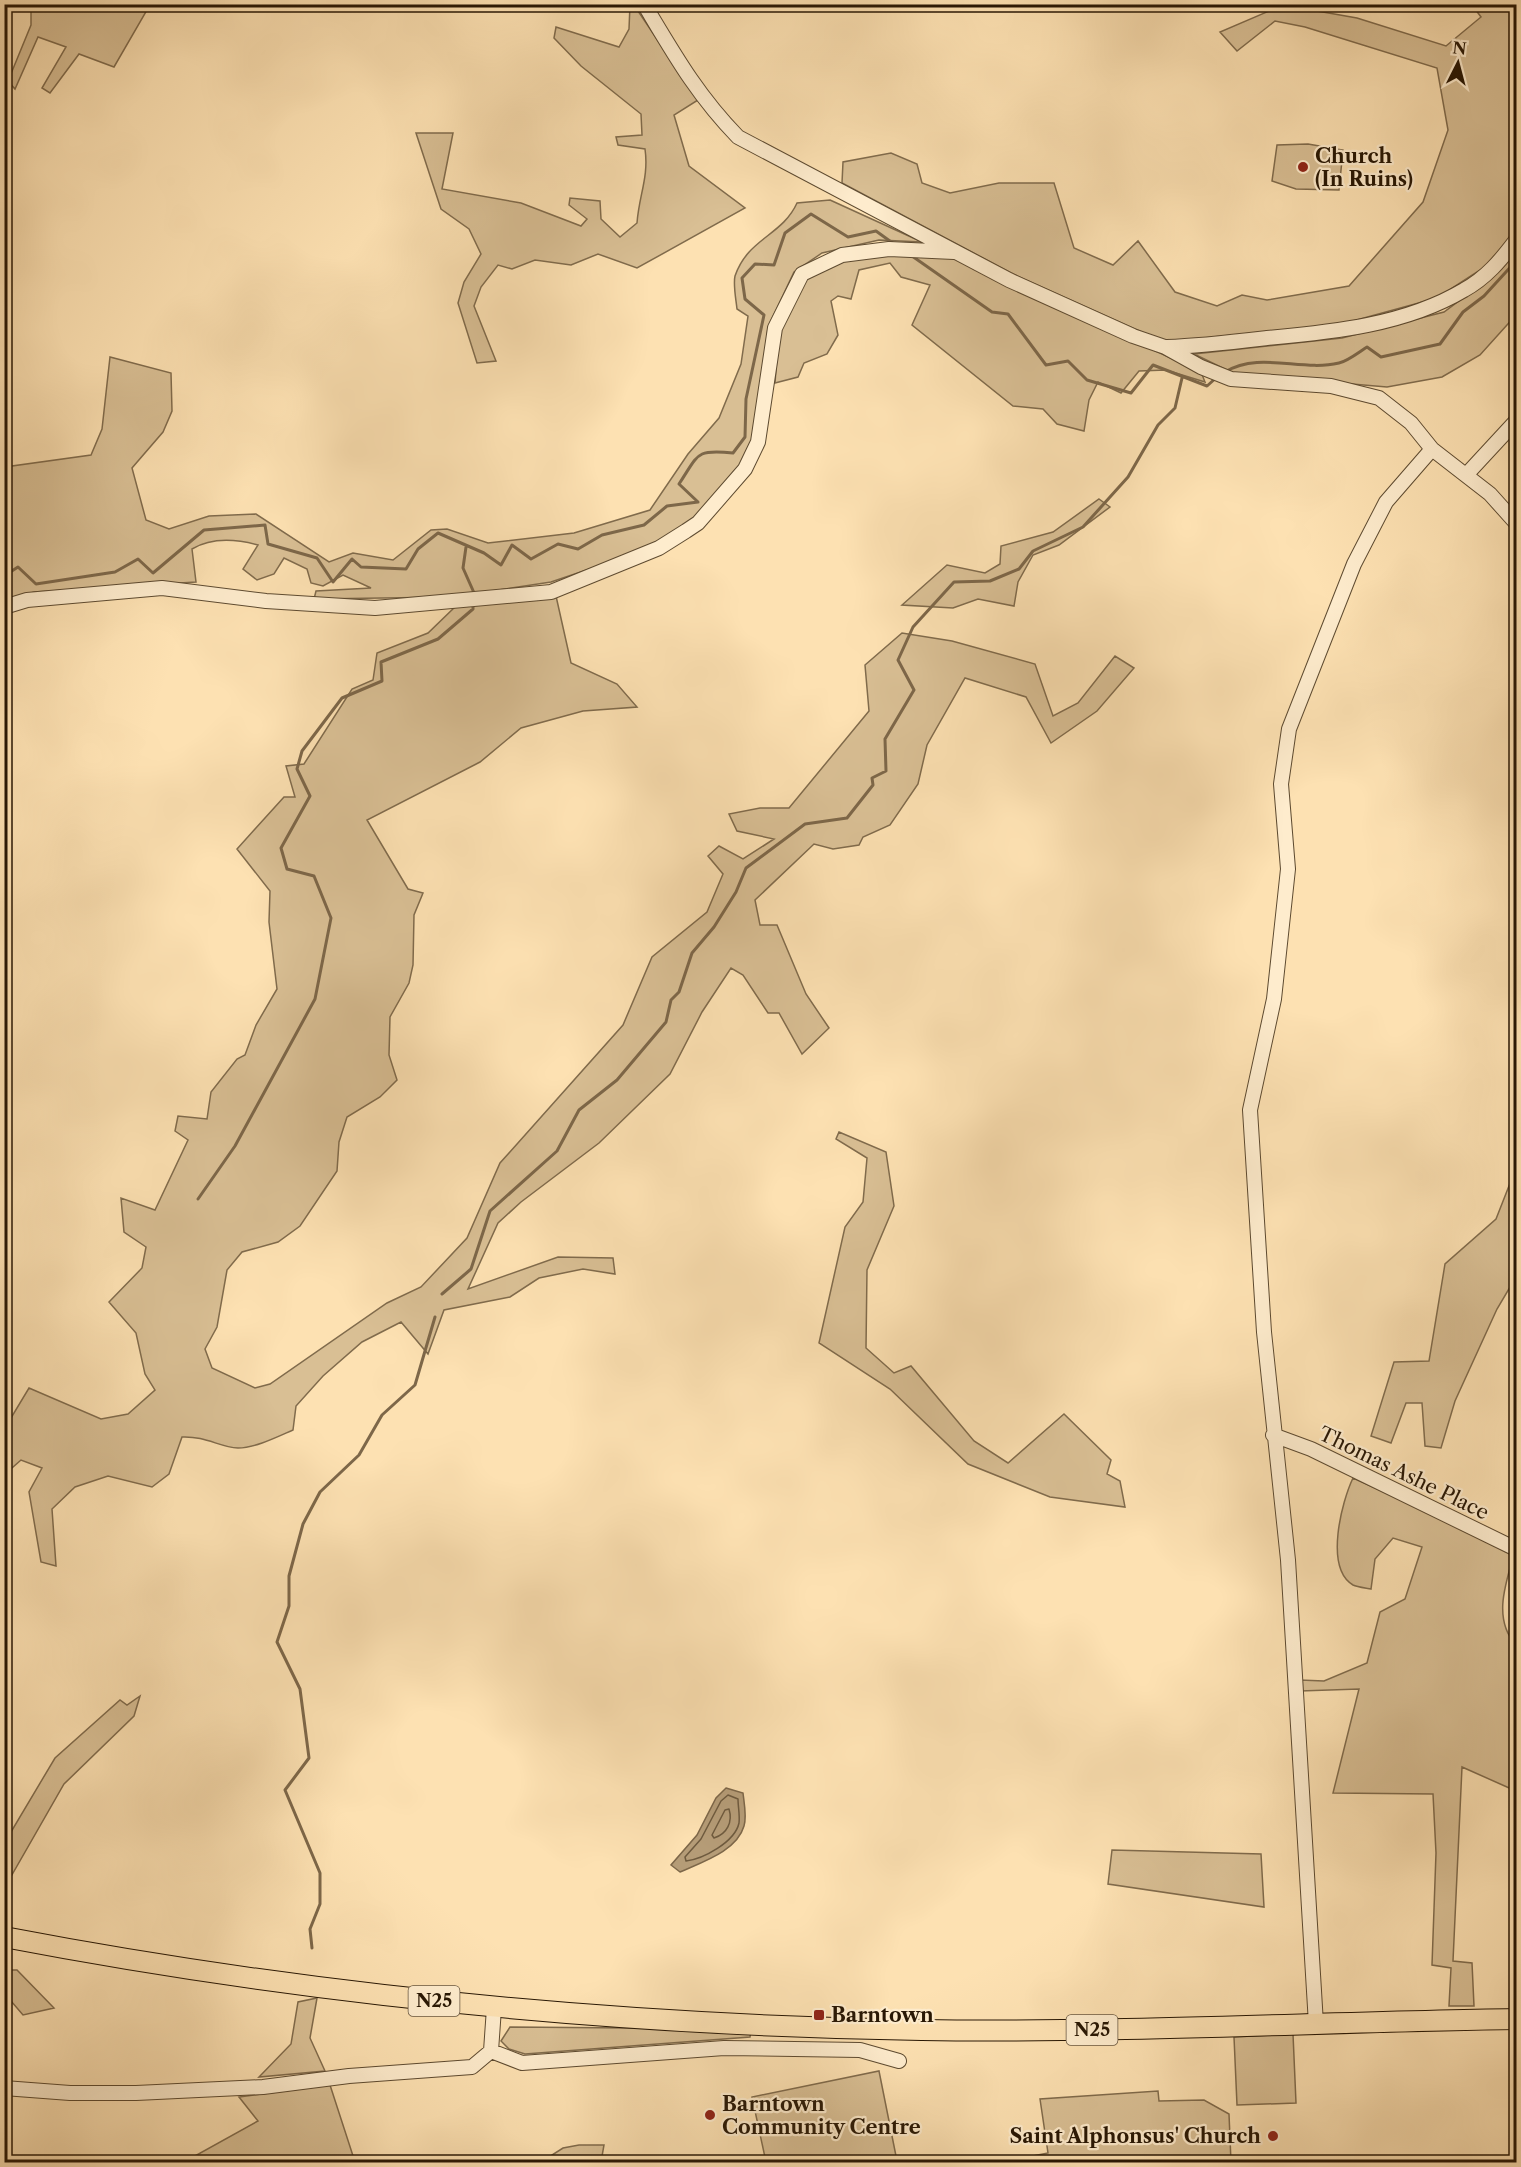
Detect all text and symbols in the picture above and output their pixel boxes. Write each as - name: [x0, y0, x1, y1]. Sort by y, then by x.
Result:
- north arrow: [1428, 33, 1488, 93]
- text: N: [1452, 37, 1468, 59]
- place label: Church (In Ruins): [1315, 144, 1413, 191]
- marker: Church (In Ruins): [1296, 160, 1310, 174]
- street label: Thomas Ashe Place: [1315, 1421, 1493, 1525]
- road number: N25: [408, 1986, 460, 2016]
- place label: Barntown: [831, 2003, 934, 2027]
- marker: Barntown: [812, 2008, 826, 2022]
- road number: N25: [1066, 2015, 1118, 2045]
- place label: Barntown Community Centre: [722, 2092, 921, 2139]
- marker: Barntown Community Centre: [703, 2108, 717, 2122]
- place label: Saint Alphonsus' Church: [1009, 2124, 1261, 2148]
- marker: Saint Alphonsus' Church: [1266, 2129, 1280, 2143]

